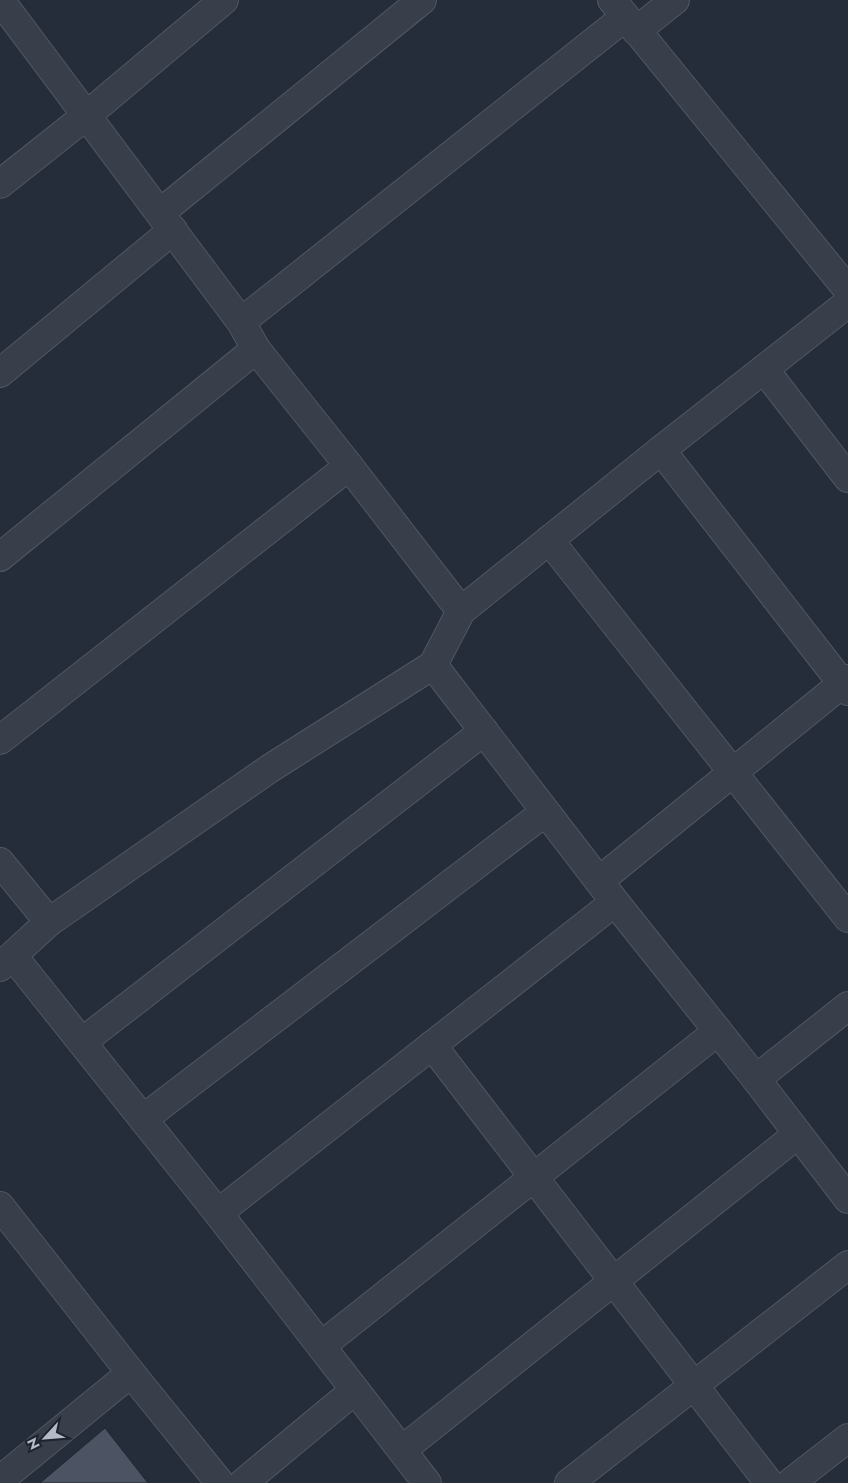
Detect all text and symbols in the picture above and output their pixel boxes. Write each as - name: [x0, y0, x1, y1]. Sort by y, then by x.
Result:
- north arrow: [20, 1413, 70, 1463]
- text: N: [22, 1434, 45, 1453]

